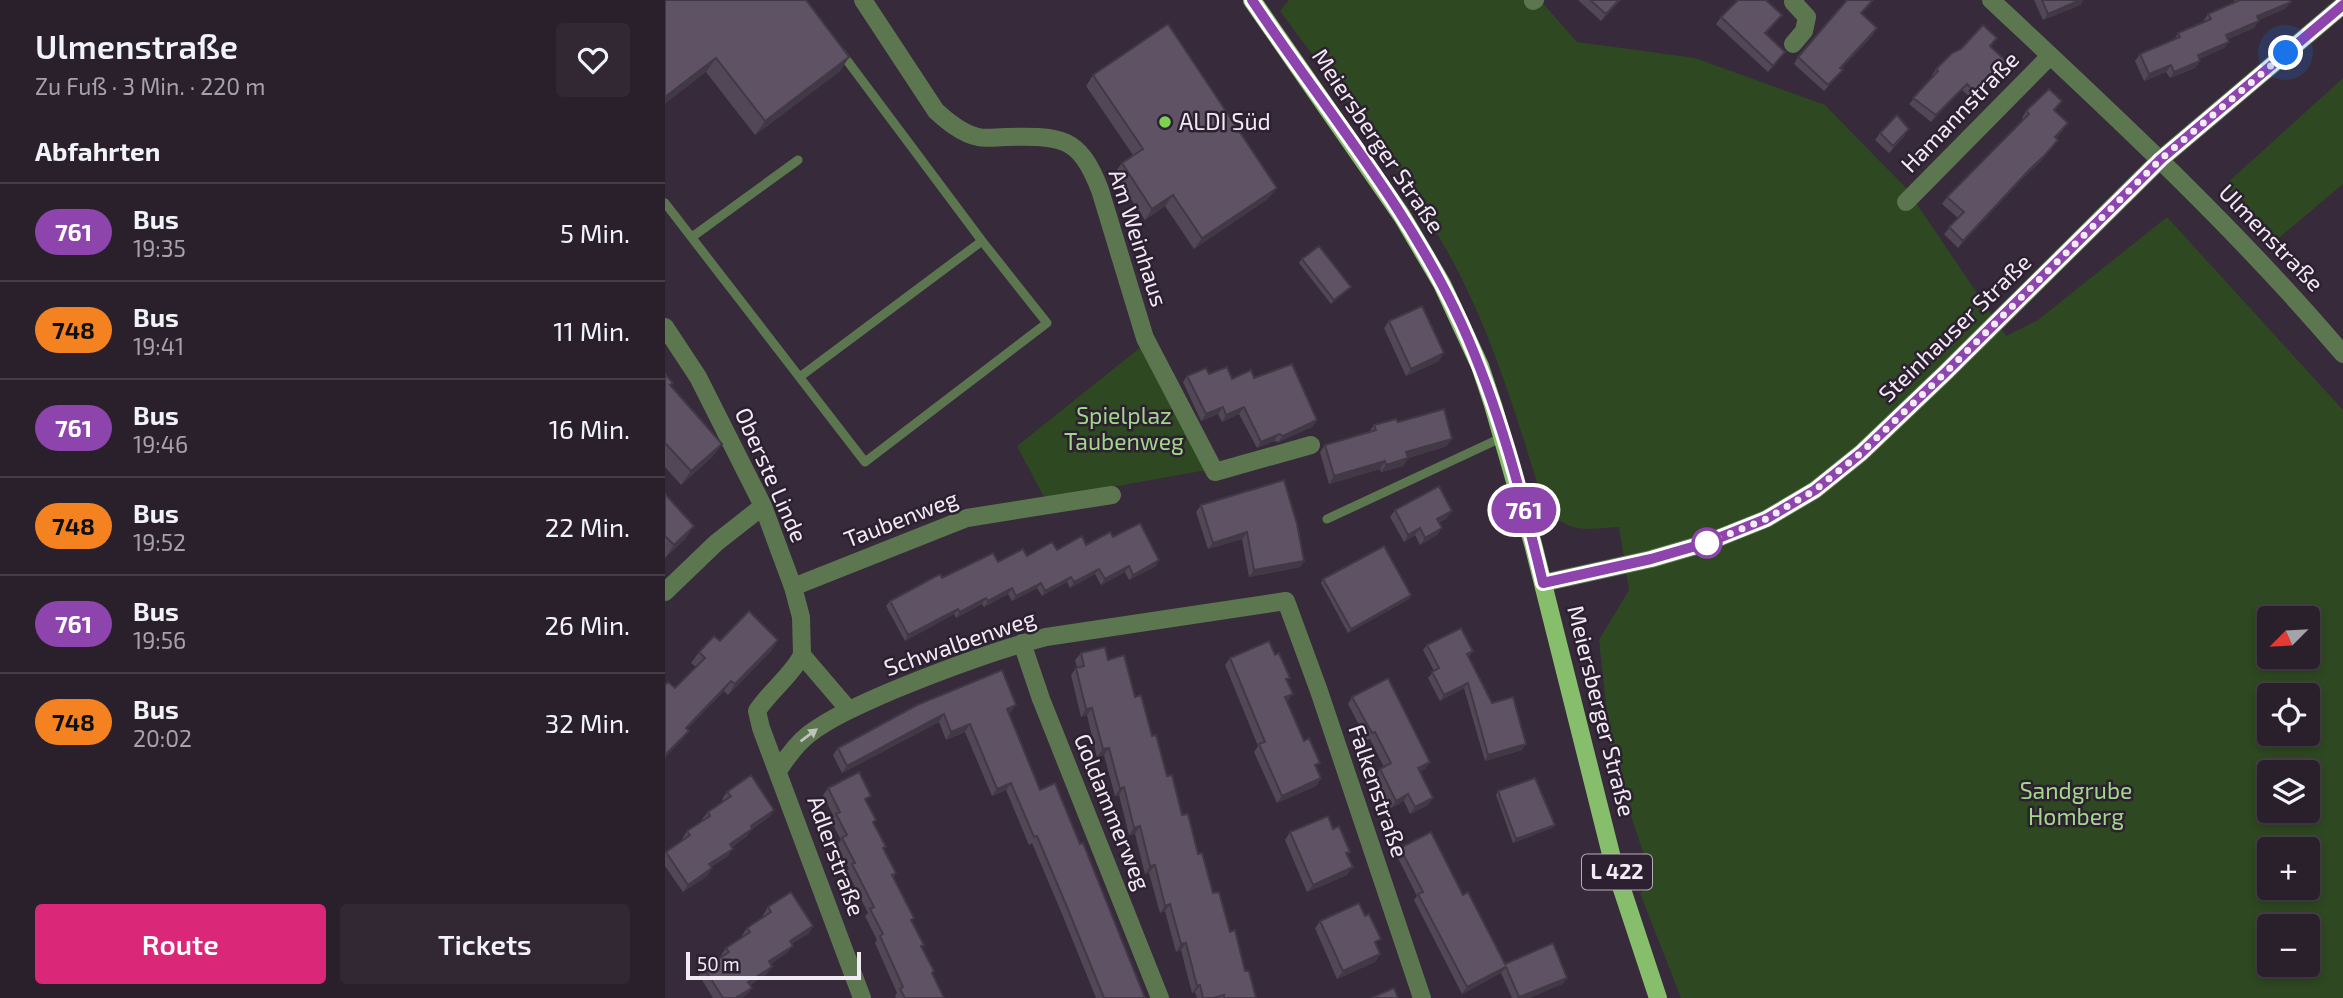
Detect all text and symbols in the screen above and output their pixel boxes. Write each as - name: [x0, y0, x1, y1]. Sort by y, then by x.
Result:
- button: heart: [556, 23, 630, 97]
- text: Ulmenstraße: [35, 26, 238, 66]
- your location: [2268, 35, 2303, 70]
- street label: Meiersberger Straße: [1307, 43, 1451, 238]
- street label: Hamannstraße: [1894, 45, 2024, 178]
- text: Zu Fuß · 3 Min. · 220 m: [35, 72, 265, 100]
- place label: ALDI Süd: [1179, 107, 1271, 135]
- marker: ALDI Süd: [1157, 114, 1173, 130]
- text: Abfahrten: [35, 135, 160, 166]
- street label: Am Weinhaus: [1104, 165, 1174, 310]
- street label: Ulmenstraße: [2214, 178, 2330, 297]
- text: Bus: [133, 203, 179, 234]
- text: 761: [55, 217, 92, 246]
- text: 5 Min.: [560, 217, 630, 248]
- text: 19:35: [133, 234, 186, 262]
- street label: Steinhauser Straße: [1872, 247, 2036, 407]
- text: Bus: [133, 301, 179, 332]
- text: 748: [52, 315, 95, 344]
- text: 11 Min.: [553, 315, 630, 346]
- text: 19:41: [133, 332, 184, 360]
- text: Bus: [133, 399, 179, 430]
- park label: Spielplaz Taubenweg: [1064, 401, 1184, 455]
- street label: Oberste Linde: [730, 403, 814, 546]
- text: 761: [55, 413, 92, 442]
- text: 16 Min.: [549, 413, 630, 444]
- text: 19:46: [133, 430, 188, 458]
- street label: Taubenweg: [840, 483, 962, 553]
- line badge: 761: [1484, 487, 1564, 533]
- text: 761: [1505, 495, 1543, 524]
- text: Bus: [133, 497, 179, 528]
- text: 748: [52, 511, 95, 540]
- text: 22 Min.: [545, 511, 630, 542]
- text: 19:52: [133, 528, 186, 556]
- unlabelled marker: [1692, 528, 1722, 558]
- text: Bus: [133, 595, 179, 626]
- street label: Meiersberger Straße: [1562, 602, 1642, 819]
- street label: Schwalbenweg: [880, 603, 1039, 681]
- north arrow: [2257, 606, 2321, 668]
- map controls: [2257, 606, 2320, 977]
- text: 761: [55, 609, 92, 638]
- text: 26 Min.: [544, 609, 630, 640]
- text: 19:56: [133, 626, 186, 654]
- button: locate: [2257, 683, 2320, 746]
- text: Bus: [133, 693, 179, 724]
- text: 748: [52, 707, 95, 736]
- text: 32 Min.: [545, 707, 630, 738]
- street label: Falkenstraße: [1343, 721, 1415, 861]
- text: 20:02: [133, 724, 192, 752]
- one-way arrow: [800, 728, 818, 743]
- street label: Goldammerweg: [1069, 729, 1157, 894]
- button: layers: [2257, 760, 2320, 823]
- park label: Sandgrube Homberg: [2020, 776, 2132, 830]
- street label: Adlerstraße: [802, 792, 872, 920]
- button: +: [2257, 837, 2320, 900]
- road number: L 422: [1582, 854, 1652, 890]
- button: Route: [35, 904, 326, 984]
- button: Tickets: [340, 904, 630, 984]
- button: −: [2257, 914, 2320, 977]
- scale bar: [686, 949, 861, 981]
- text: 50 m: [697, 952, 740, 975]

